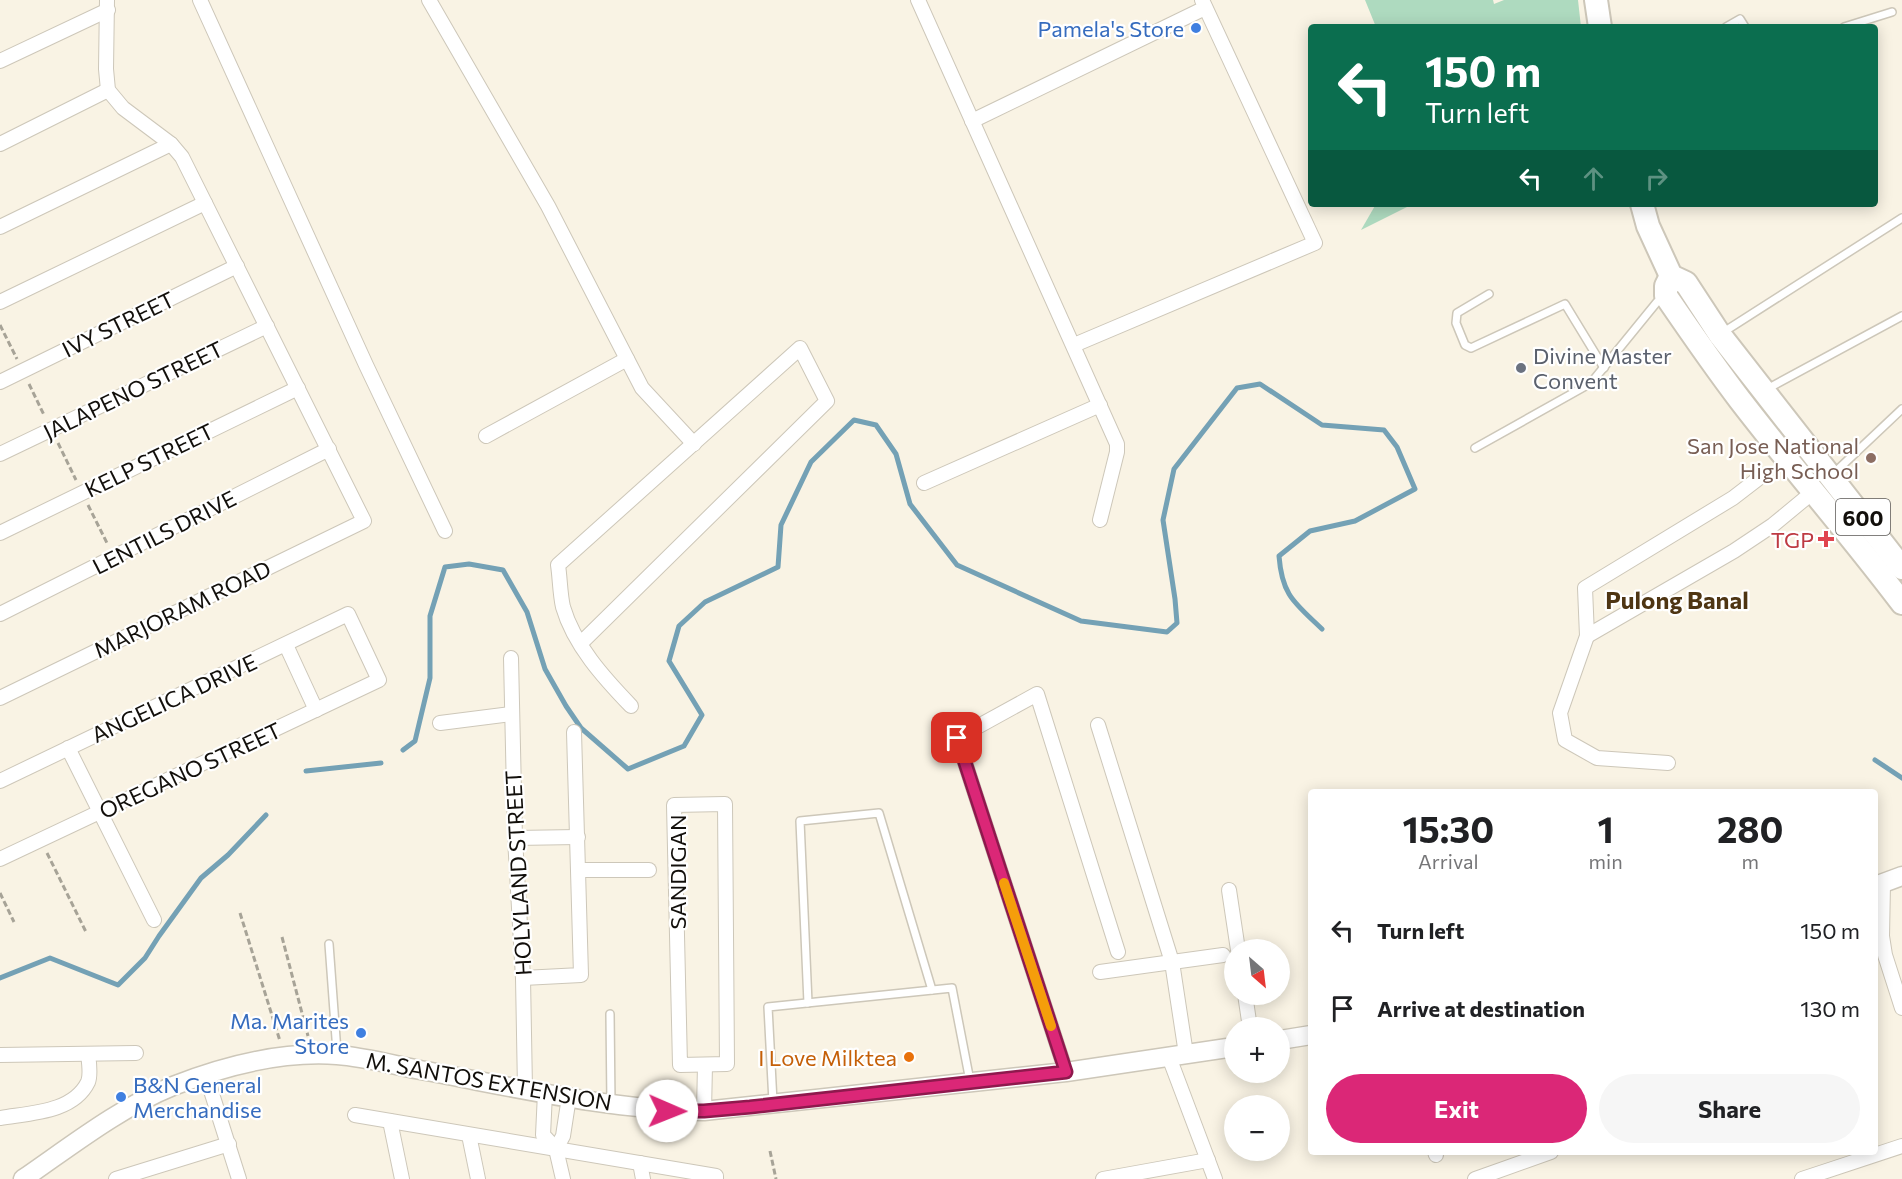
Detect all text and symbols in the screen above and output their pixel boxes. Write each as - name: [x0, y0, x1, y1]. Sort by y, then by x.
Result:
- place label: Pamela's Store: [1037, 15, 1184, 42]
- marker: Pamela's Store: [1189, 21, 1203, 35]
- text: 150 m: [1425, 44, 1541, 96]
- icon: left: [1326, 48, 1404, 126]
- text: Turn left: [1425, 96, 1529, 129]
- icon: left: [1514, 162, 1547, 195]
- icon: ahead: [1577, 162, 1610, 195]
- icon: right: [1640, 162, 1673, 195]
- street label: IVY STREET: [57, 285, 179, 363]
- street label: JALAPENO STREET: [39, 335, 227, 445]
- place label: Divine Master Convent: [1533, 342, 1672, 394]
- marker: Divine Master Convent: [1514, 361, 1528, 375]
- street label: KELP STREET: [80, 417, 218, 503]
- place label: San Jose National High School: [1687, 432, 1859, 484]
- marker: San Jose National High School: [1864, 451, 1878, 465]
- street label: LENTILS DRIVE: [88, 484, 240, 580]
- road number: 600: [1836, 499, 1890, 535]
- place label: TGP: [1771, 526, 1814, 553]
- marker: TGP: [1819, 532, 1833, 546]
- street label: MARJORAM ROAD: [89, 554, 275, 664]
- district label: Pulong Banal: [1605, 585, 1749, 614]
- street label: ANGELICA DRIVE: [87, 648, 261, 748]
- pin: [931, 712, 982, 763]
- street label: OREGANO STREET: [95, 716, 285, 824]
- icon: arrive: [940, 721, 973, 754]
- street label: HOLYLAND STREET: [499, 770, 537, 976]
- text: 15:30: [1402, 806, 1494, 850]
- text: 1: [1597, 806, 1614, 850]
- text: 280: [1717, 806, 1784, 850]
- street label: SANDIGAN: [664, 815, 691, 929]
- text: Arrival: [1418, 849, 1479, 873]
- text: min: [1589, 849, 1623, 873]
- text: m: [1742, 849, 1759, 873]
- icon: left: [1326, 914, 1359, 947]
- text: Turn left: [1377, 917, 1464, 944]
- text: 150 m: [1800, 917, 1860, 944]
- north arrow: [1224, 939, 1290, 1005]
- map controls: [1224, 939, 1290, 1161]
- icon: arrive: [1326, 992, 1359, 1025]
- text: Arrive at destination: [1377, 995, 1585, 1022]
- text: 130 m: [1800, 995, 1860, 1022]
- place label: Ma. Marites Store: [230, 1007, 349, 1059]
- button: +: [1224, 1017, 1290, 1083]
- marker: Ma. Marites Store: [354, 1026, 368, 1040]
- place label: I Love Milktea: [758, 1044, 897, 1071]
- street label: M. SANTOS EXTENSION: [364, 1046, 614, 1116]
- marker: I Love Milktea: [902, 1050, 916, 1064]
- place label: B&N General Merchandise: [133, 1071, 262, 1123]
- button: Exit: [1326, 1074, 1587, 1143]
- button: Share: [1599, 1074, 1860, 1143]
- position arrow: [635, 1079, 699, 1143]
- marker: B&N General Merchandise: [114, 1090, 128, 1104]
- button: −: [1224, 1095, 1290, 1161]

